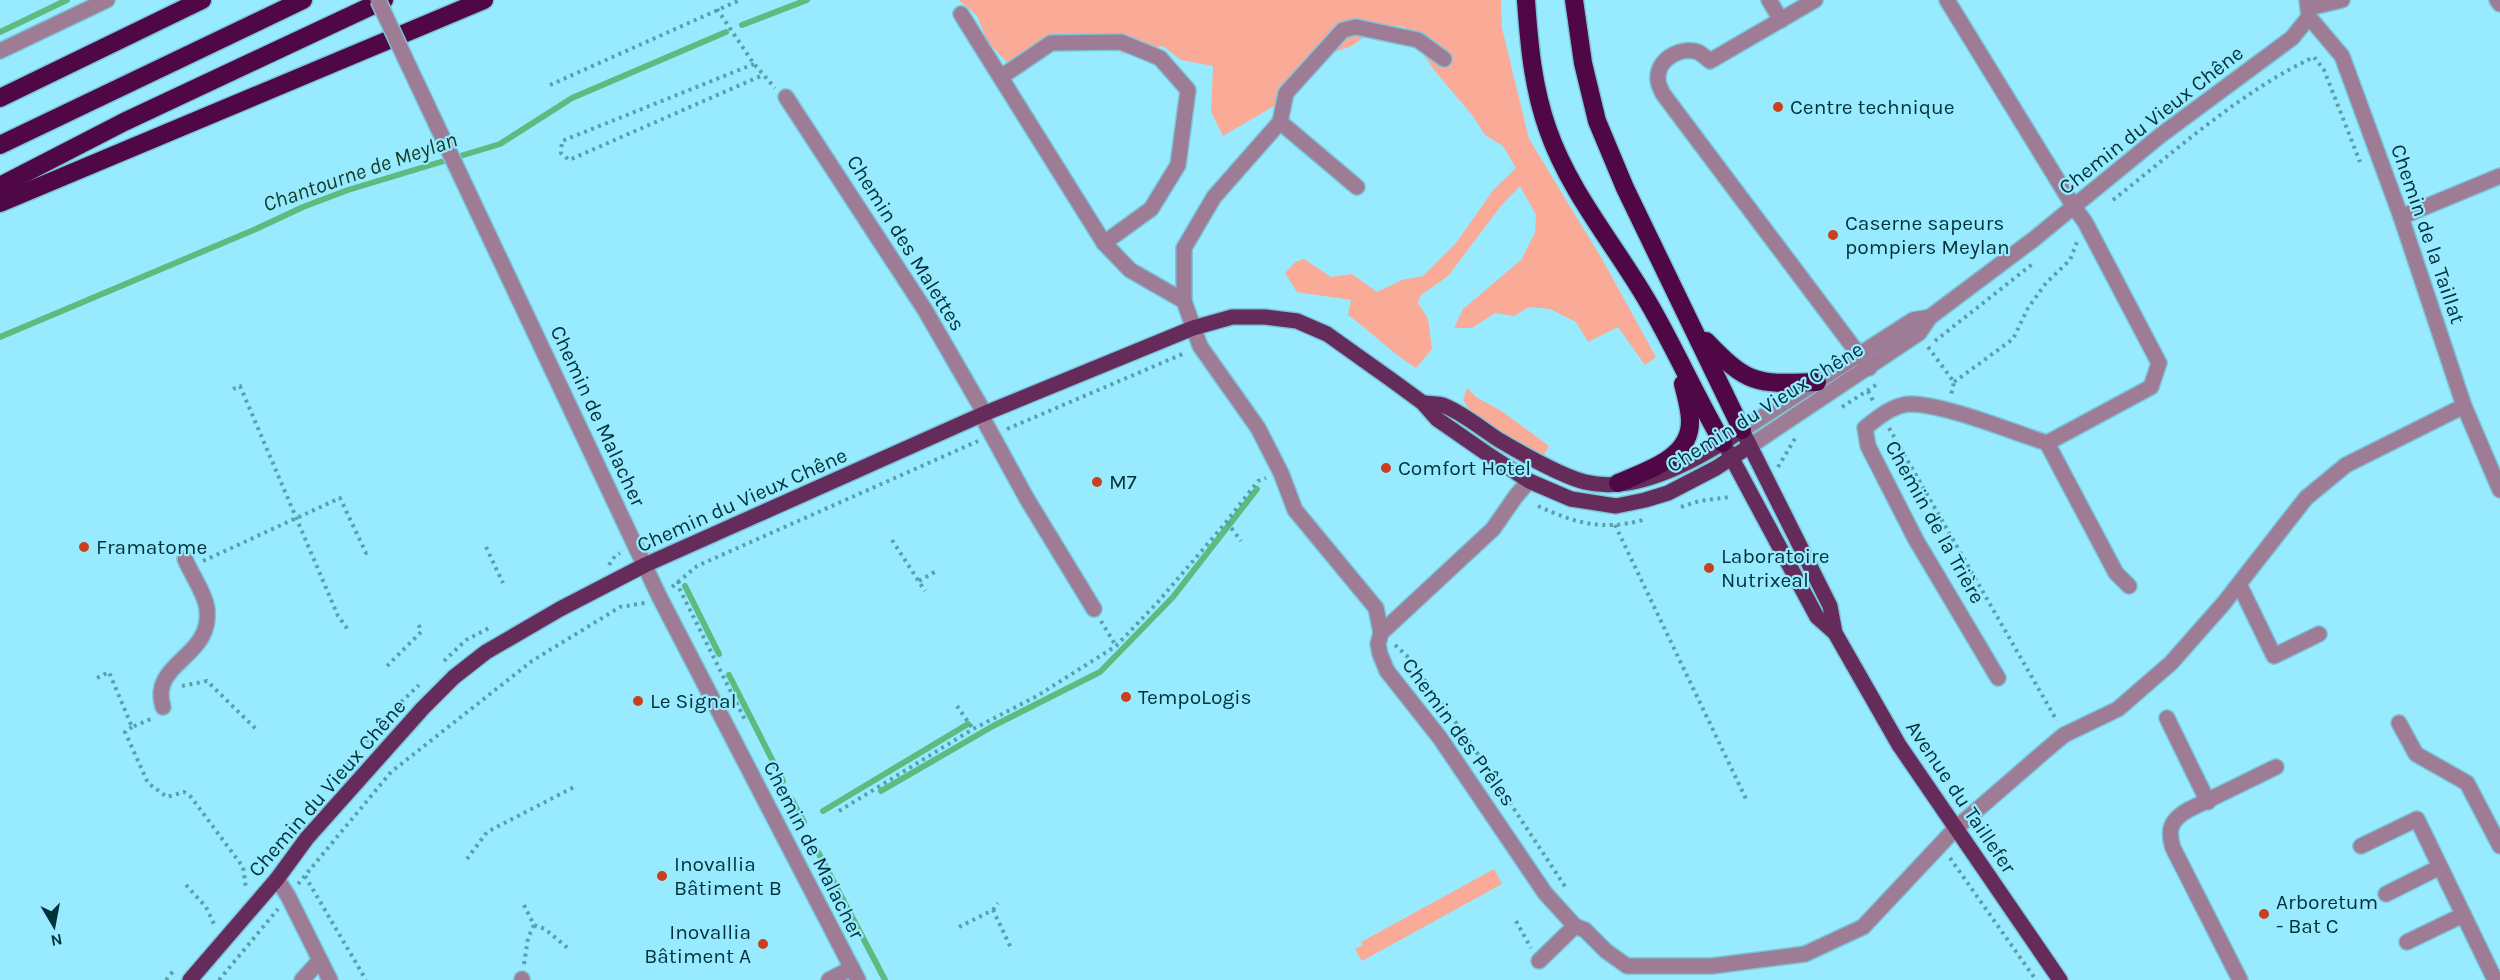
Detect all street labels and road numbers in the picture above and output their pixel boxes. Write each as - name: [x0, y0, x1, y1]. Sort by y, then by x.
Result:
- street label: Chemin du Vieux Chêne: [2054, 41, 2248, 199]
- street label: Chemin de la Taillat: [2386, 141, 2470, 327]
- street label: Chemin des Malettes: [842, 151, 970, 335]
- street label: Chemin de Malacher: [546, 322, 651, 511]
- street label: Chemin du Vieux Chêne: [1662, 337, 1868, 477]
- street label: Chemin de la Trière: [1880, 436, 1990, 608]
- street label: Chemin du Vieux Chêne: [633, 443, 851, 557]
- street label: Chemin des Prêles: [1397, 653, 1521, 811]
- street label: Chemin du Vieux Chêne: [243, 694, 411, 882]
- street label: Avenue du Taillefer: [1901, 716, 2021, 878]
- street label: Chemin de Malacher: [759, 757, 870, 943]

